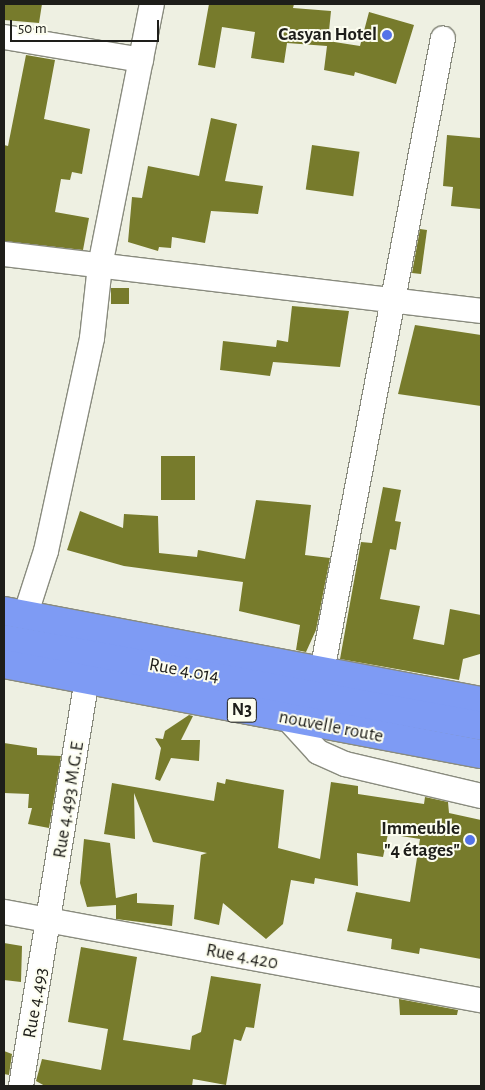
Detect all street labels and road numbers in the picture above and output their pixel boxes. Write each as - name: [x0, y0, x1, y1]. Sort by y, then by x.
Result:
- street label: Rue 4.014: [147, 654, 221, 688]
- road number: N3: [226, 694, 258, 726]
- street label: nouvelle route: [277, 706, 385, 748]
- street label: Rue 4.493 M.G.E: [49, 740, 89, 860]
- street label: Rue 4.420: [204, 939, 280, 975]
- street label: Rue 4.493: [19, 966, 53, 1040]

